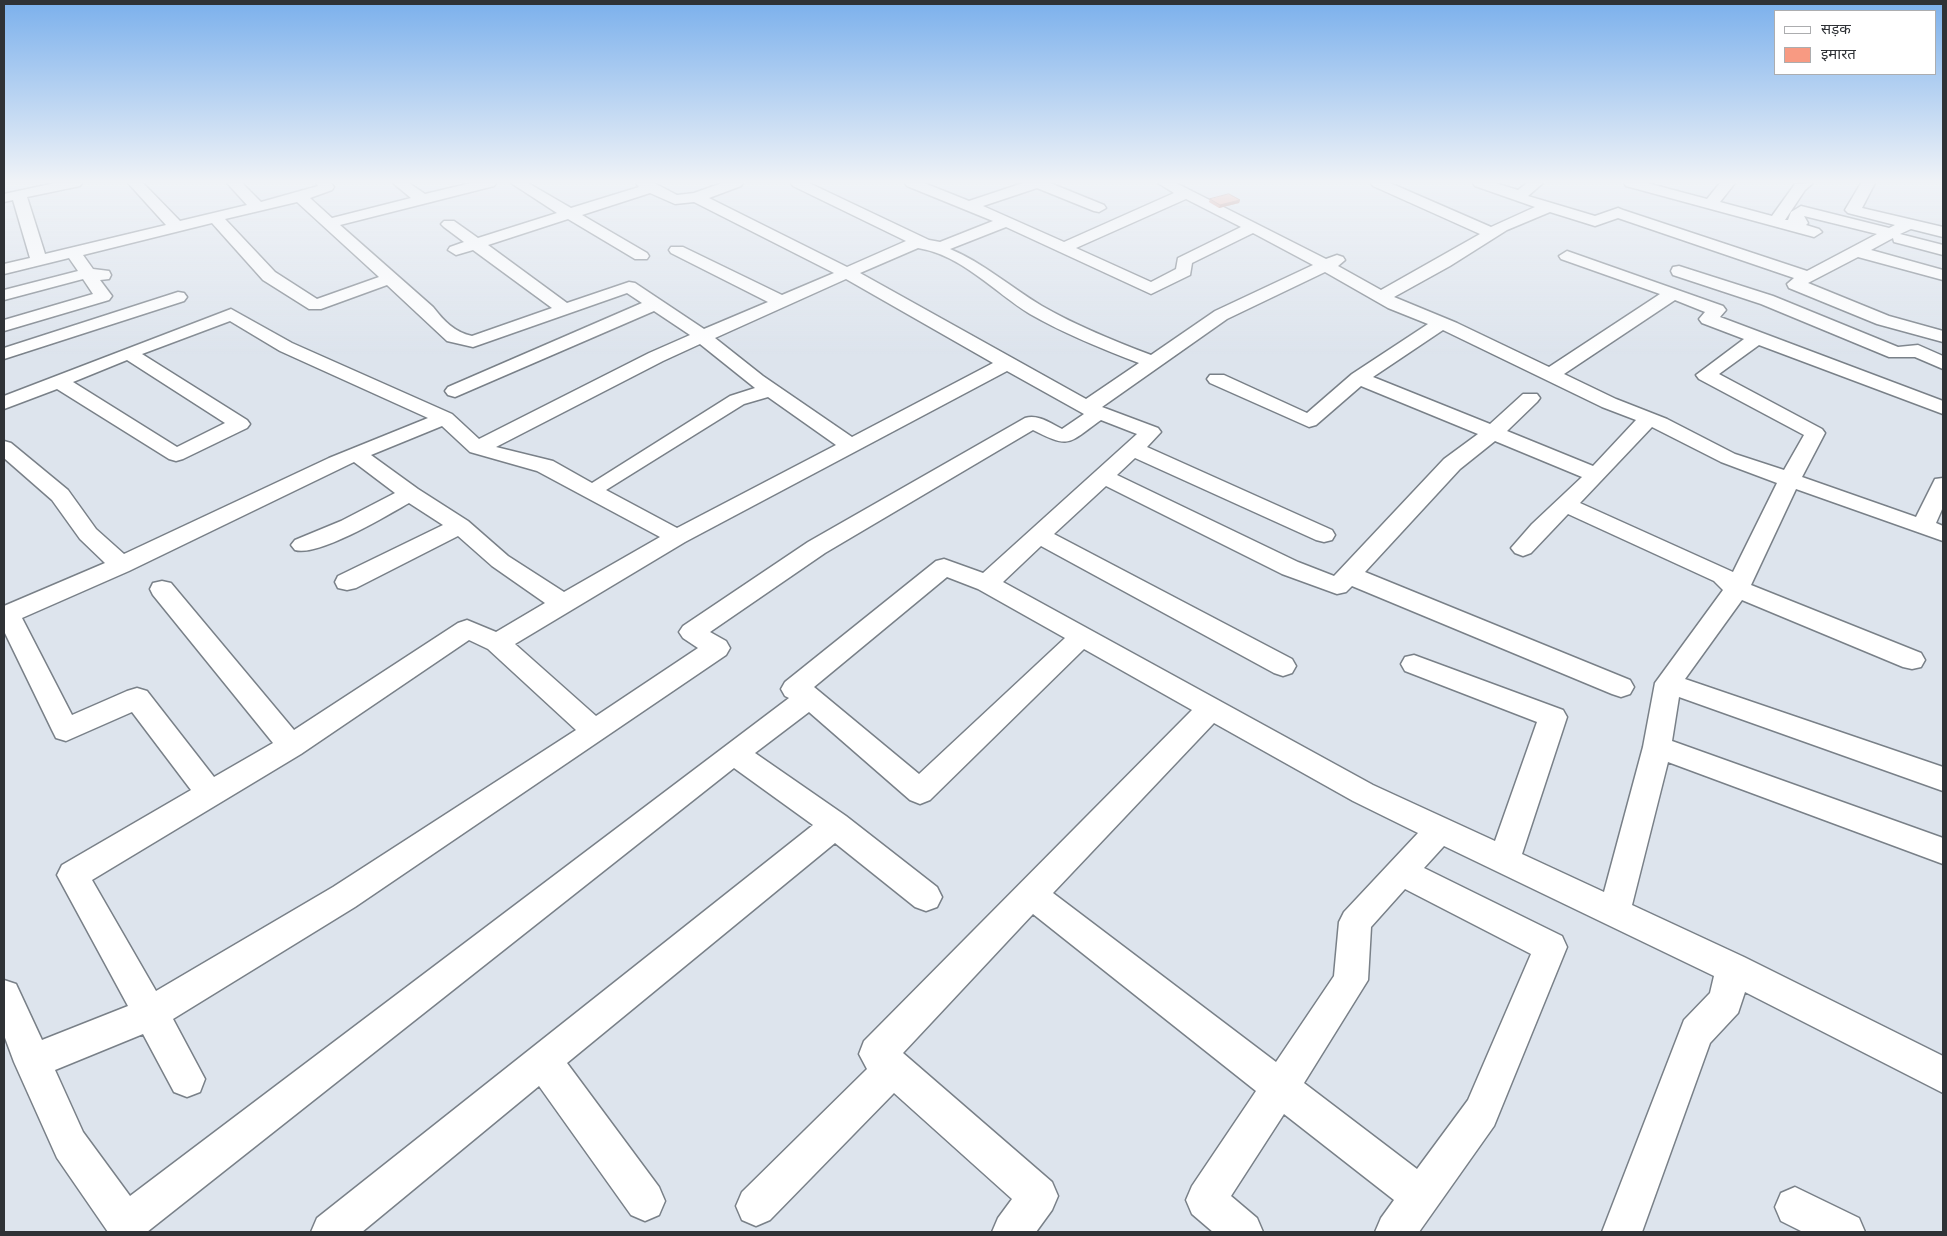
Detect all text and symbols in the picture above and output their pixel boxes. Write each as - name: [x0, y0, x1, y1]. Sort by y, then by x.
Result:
- legend: [1774, 10, 1937, 75]
- text: सड़क: [1821, 20, 1851, 37]
- text: इमारत: [1821, 45, 1856, 62]

